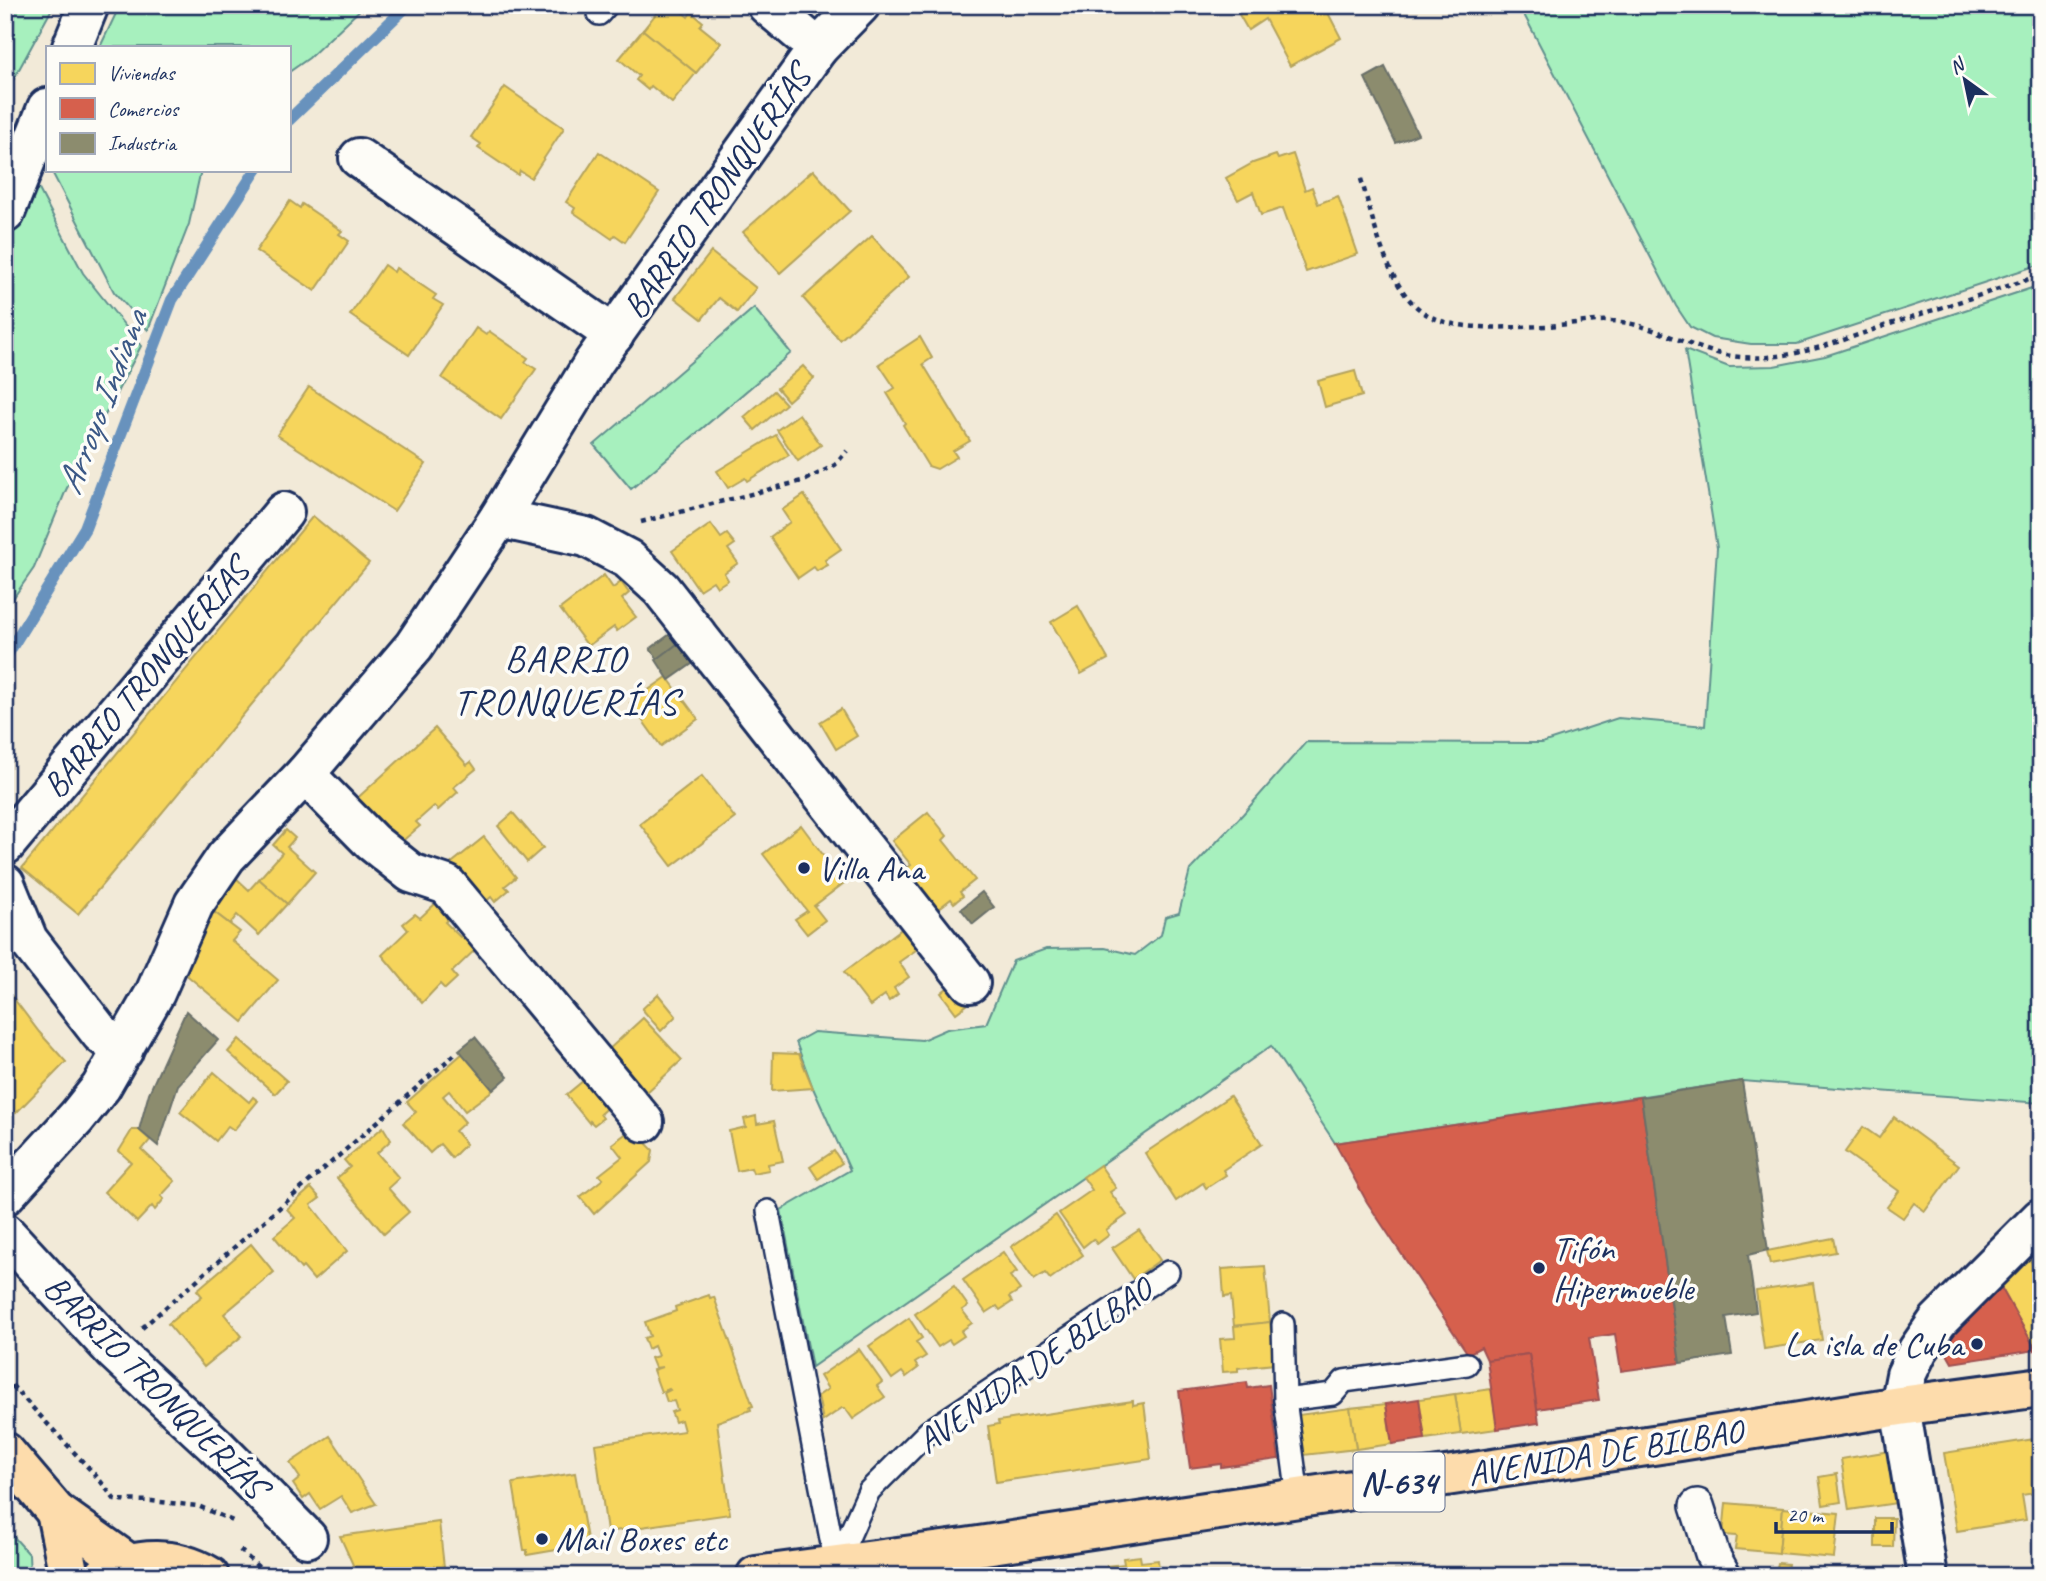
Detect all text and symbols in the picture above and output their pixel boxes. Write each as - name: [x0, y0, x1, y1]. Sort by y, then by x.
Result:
- legend: [46, 46, 290, 172]
- north arrow: [1930, 46, 2000, 116]
- street label: BARRIO TRONQUERÍAS: [612, 52, 824, 327]
- text: N: [1945, 52, 1970, 80]
- text: Viviendas: [108, 60, 176, 86]
- text: Comercios: [108, 96, 180, 122]
- text: Industria: [108, 130, 178, 156]
- water label: Arroyo Indiana: [45, 301, 159, 501]
- street label: BARRIO TRONQUERÍAS: [32, 544, 263, 807]
- district label: BARRIO TRONQUERÍAS: [453, 635, 684, 725]
- place label: Villa Ana: [818, 846, 926, 891]
- marker: Villa Ana: [796, 860, 812, 876]
- place label: Tifón Hipermueble: [1553, 1226, 1696, 1311]
- marker: Tifón Hipermueble: [1531, 1260, 1547, 1276]
- street label: BARRIO TRONQUERÍAS: [34, 1265, 282, 1513]
- street label: AVENIDA DE BILBAO: [908, 1265, 1164, 1463]
- place label: La isla de Cuba: [1784, 1322, 1966, 1367]
- marker: La isla de Cuba: [1969, 1336, 1985, 1352]
- street label: AVENIDA DE BILBAO: [1465, 1408, 1749, 1496]
- road number: N-634: [1354, 1452, 1444, 1512]
- scale bar: [1776, 1490, 1892, 1534]
- text: 20 m: [1787, 1502, 1825, 1528]
- place label: Mail Boxes etc: [556, 1517, 728, 1562]
- marker: Mail Boxes etc: [534, 1531, 550, 1547]

